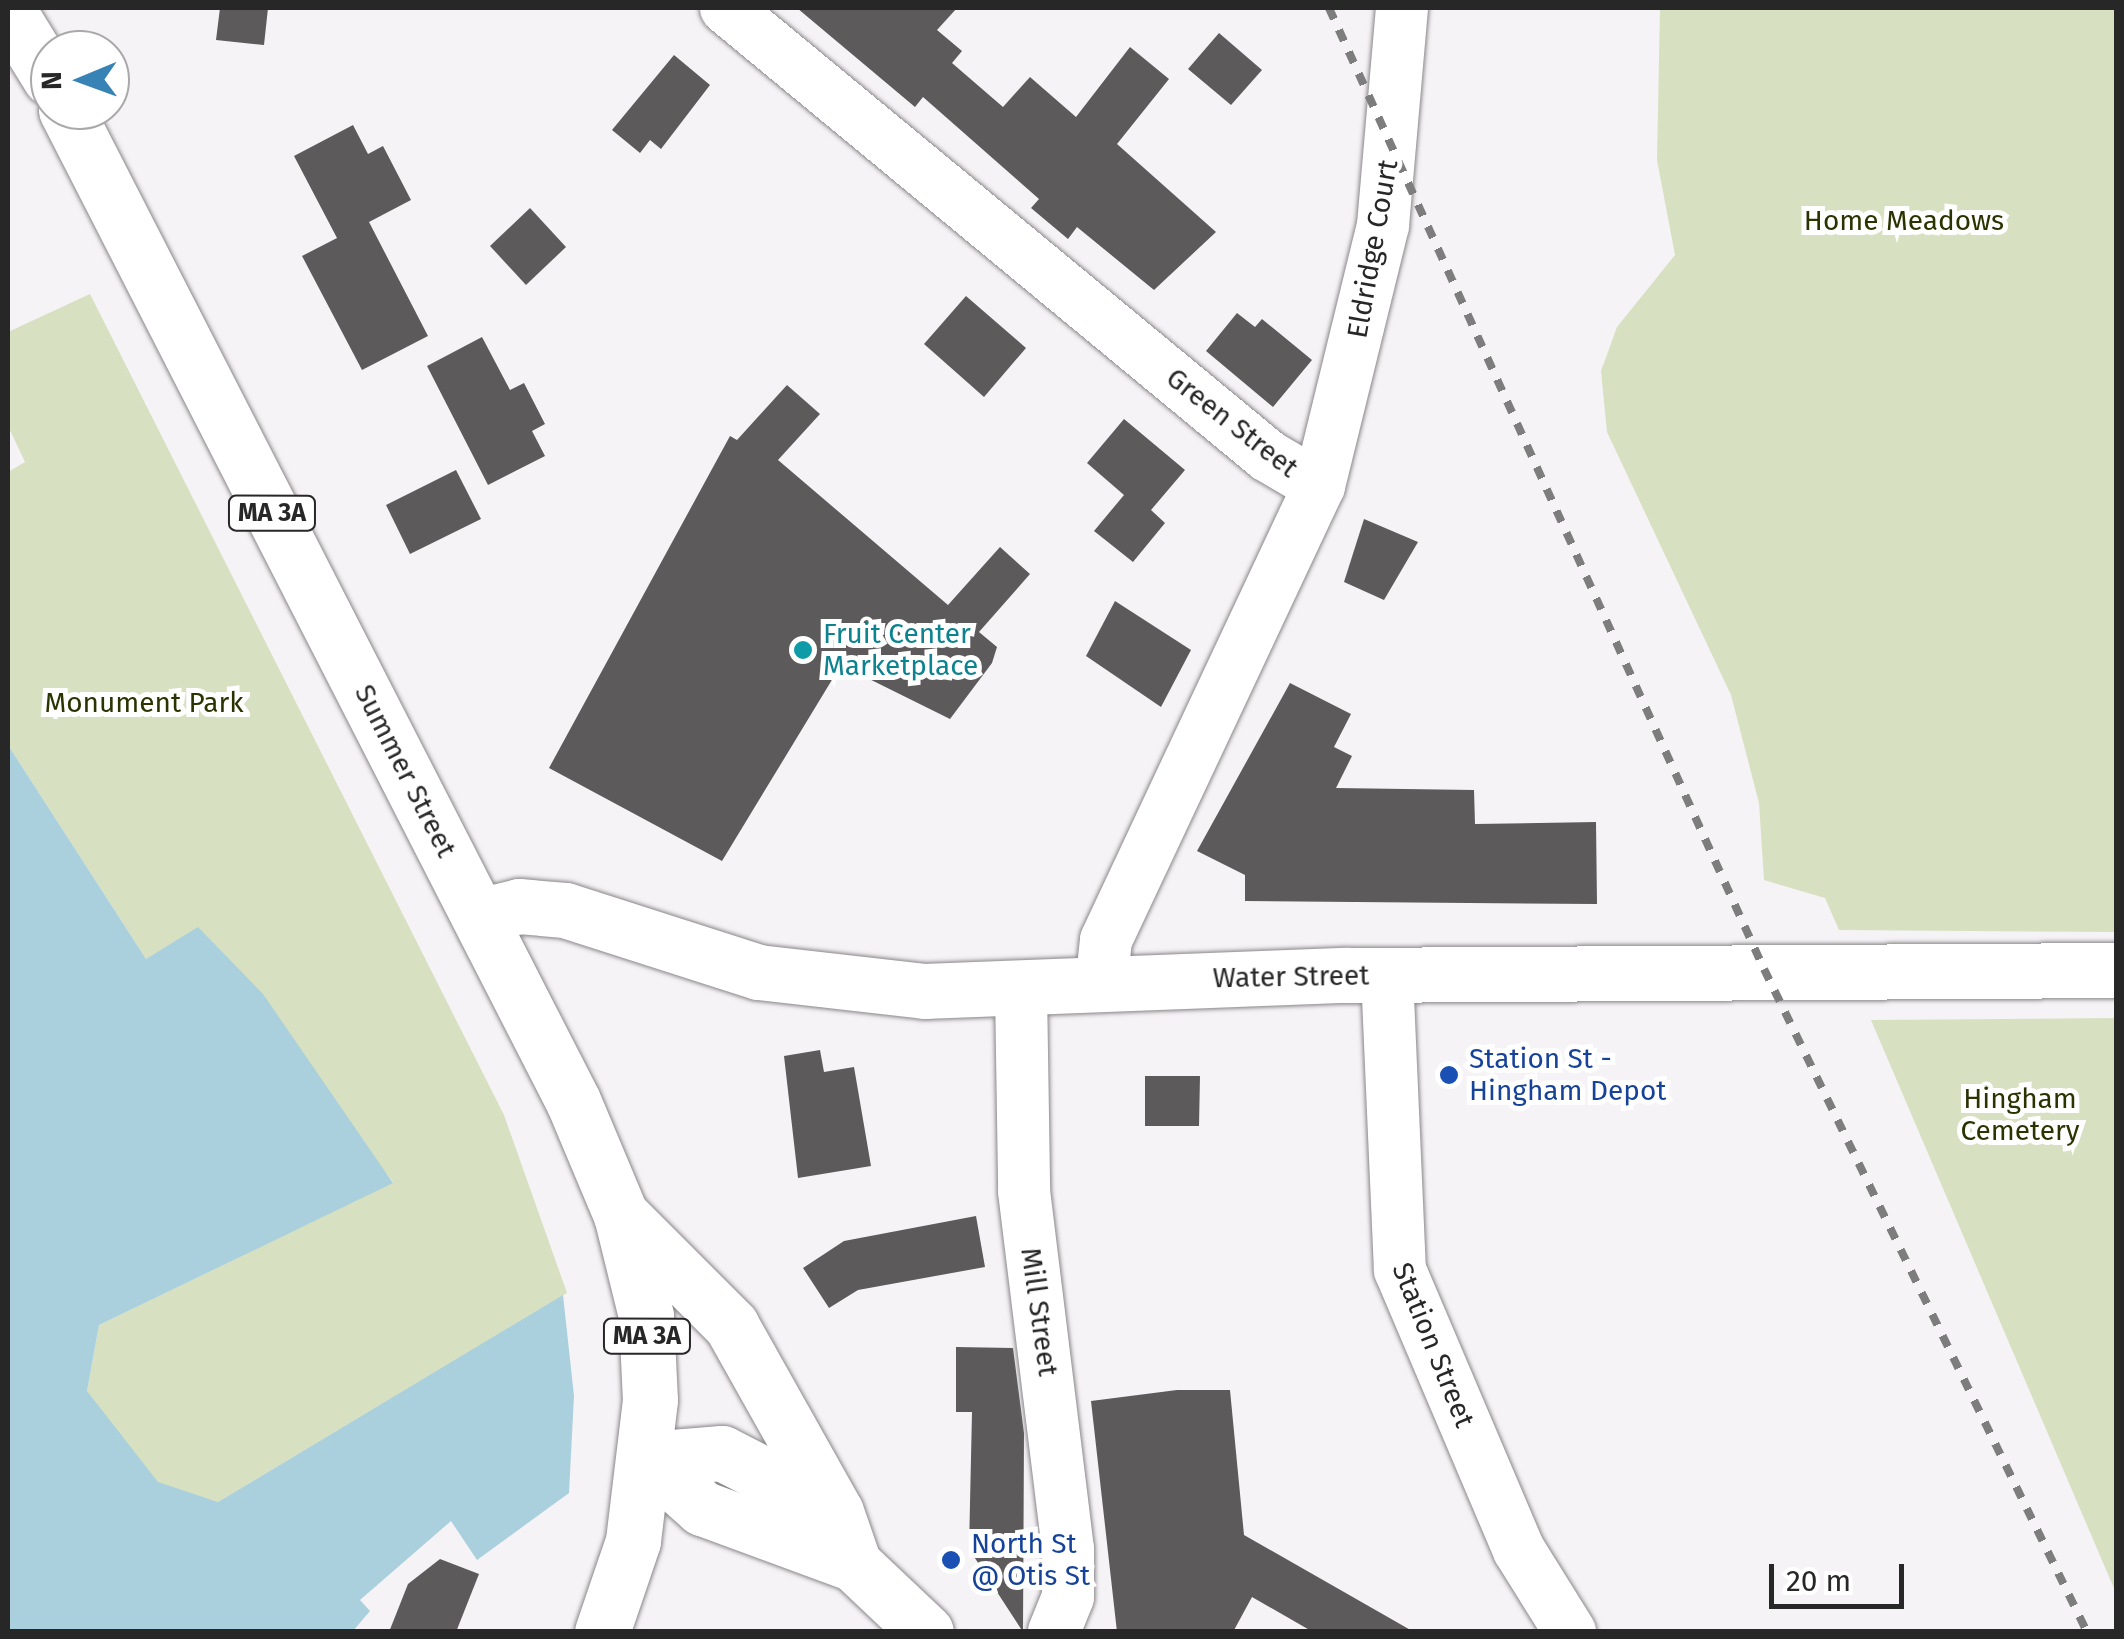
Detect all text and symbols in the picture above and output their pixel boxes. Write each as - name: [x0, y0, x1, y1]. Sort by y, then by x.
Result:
- north arrow: [30, 30, 130, 130]
- text: N: [35, 71, 68, 90]
- street label: Eldridge Court: [1341, 157, 1405, 341]
- park label: Home Meadows: [1804, 204, 2004, 238]
- street label: Green Street: [1159, 361, 1305, 485]
- road number: MA 3A: [227, 493, 317, 533]
- place label: Fruit Center Marketplace: [823, 617, 978, 683]
- marker: Fruit Center Marketplace: [792, 639, 814, 661]
- street label: Summer Street: [347, 679, 463, 863]
- park label: Monument Park: [44, 686, 244, 720]
- street label: Water Street: [1212, 959, 1370, 995]
- place label: Station St - Hingham Depot: [1469, 1042, 1666, 1108]
- marker: Station St - Hingham Depot: [1438, 1064, 1460, 1086]
- park label: Hingham Cemetery: [1960, 1082, 2080, 1148]
- street label: Mill Street: [1013, 1246, 1065, 1378]
- street label: Station Street: [1385, 1258, 1481, 1432]
- road number: MA 3A: [602, 1316, 692, 1356]
- place label: North St @ Otis St: [971, 1527, 1090, 1593]
- scale bar: [1774, 1544, 1909, 1606]
- marker: North St @ Otis St: [940, 1549, 962, 1571]
- text: 20 m: [1786, 1563, 1851, 1599]

